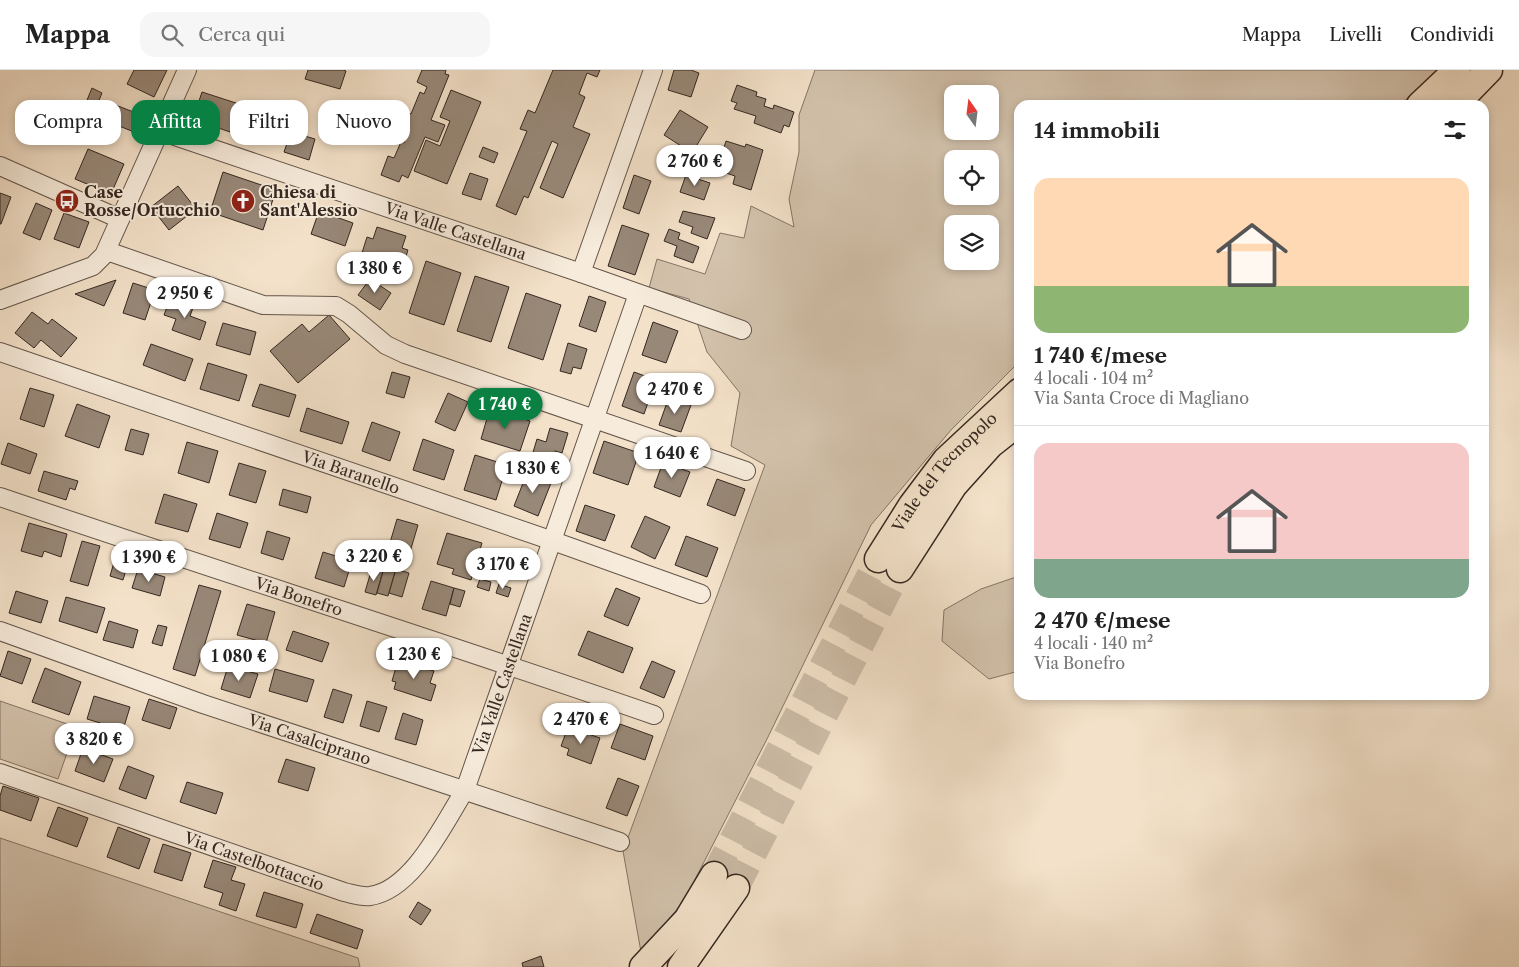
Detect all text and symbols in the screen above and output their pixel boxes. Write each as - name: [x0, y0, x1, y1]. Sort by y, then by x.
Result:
- search box: [140, 12, 490, 57]
- text: Mappa: [25, 20, 110, 49]
- icon: search: [158, 21, 186, 49]
- text: Cerca qui: [198, 23, 285, 46]
- text: Mappa: [1242, 24, 1301, 46]
- text: Livelli: [1329, 24, 1382, 46]
- text: Condividi: [1410, 24, 1494, 46]
- north arrow: [944, 85, 999, 140]
- map controls: [944, 85, 999, 270]
- chip: Compra: [15, 100, 121, 145]
- chip: Affitta: [131, 100, 220, 145]
- chip: Filtri: [230, 100, 308, 145]
- chip: Nuovo: [318, 100, 410, 145]
- icon: filters: [1441, 116, 1469, 144]
- text: 14 immobili: [1034, 118, 1160, 143]
- pin: 2 760 €: [649, 144, 741, 187]
- button: locate: [944, 150, 999, 205]
- text: 2 760 €: [667, 151, 723, 171]
- place label: Case Rosse/Ortucchio: [84, 182, 220, 220]
- place label: Chiesa di Sant'Alessio: [260, 182, 358, 220]
- bus stop icon: Case Rosse/Ortucchio: [54, 188, 80, 214]
- church icon: Chiesa di Sant'Alessio: [230, 188, 256, 214]
- street label: Via Valle Castellana: [381, 197, 530, 264]
- icon: home: [1207, 210, 1297, 300]
- button: layers: [944, 215, 999, 270]
- pin: 1 380 €: [329, 252, 421, 294]
- text: 1 380 €: [348, 258, 402, 278]
- pin: 2 950 €: [139, 276, 231, 319]
- text: 2 950 €: [157, 283, 213, 303]
- text: 1 740 €/mese: [1034, 343, 1167, 368]
- text: 4 locali · 104 m²: [1034, 368, 1153, 388]
- pin: 2 470 €: [629, 372, 721, 415]
- text: 2 470 €: [647, 379, 703, 399]
- pin: 1 740 €: [459, 388, 551, 430]
- text: Via Santa Croce di Magliano: [1034, 388, 1249, 408]
- text: 1 740 €: [479, 394, 531, 414]
- street label: Viale del Tecnopolo: [887, 408, 1001, 536]
- pin: 1 640 €: [626, 436, 718, 479]
- text: 1 640 €: [645, 443, 699, 463]
- street label: Via Baranello: [299, 446, 403, 498]
- pin: 1 830 €: [487, 452, 579, 494]
- text: 1 830 €: [506, 458, 560, 478]
- icon: home: [1207, 476, 1297, 566]
- pin: 1 390 €: [103, 540, 195, 583]
- pin: 3 220 €: [328, 540, 420, 582]
- text: 3 220 €: [346, 546, 402, 566]
- text: 1 390 €: [122, 547, 176, 567]
- pin: 3 170 €: [457, 548, 549, 590]
- text: 3 170 €: [477, 554, 529, 574]
- street label: Via Bonefro: [252, 572, 345, 620]
- text: 2 470 €/mese: [1034, 608, 1171, 633]
- street label: Via Valle Castellana: [468, 610, 536, 758]
- text: 4 locali · 140 m²: [1034, 633, 1153, 653]
- pin: 1 230 €: [368, 638, 460, 680]
- pin: 1 080 €: [193, 640, 285, 682]
- text: 1 230 €: [387, 644, 441, 664]
- text: 1 080 €: [211, 646, 267, 666]
- text: Via Bonefro: [1034, 653, 1125, 673]
- pin: 2 470 €: [535, 702, 627, 745]
- street label: Via Casalciprano: [245, 709, 374, 769]
- text: 2 470 €: [553, 709, 609, 729]
- pin: 3 820 €: [48, 722, 140, 765]
- text: 3 820 €: [66, 729, 122, 749]
- street label: Via Castelbottaccio: [181, 827, 327, 894]

